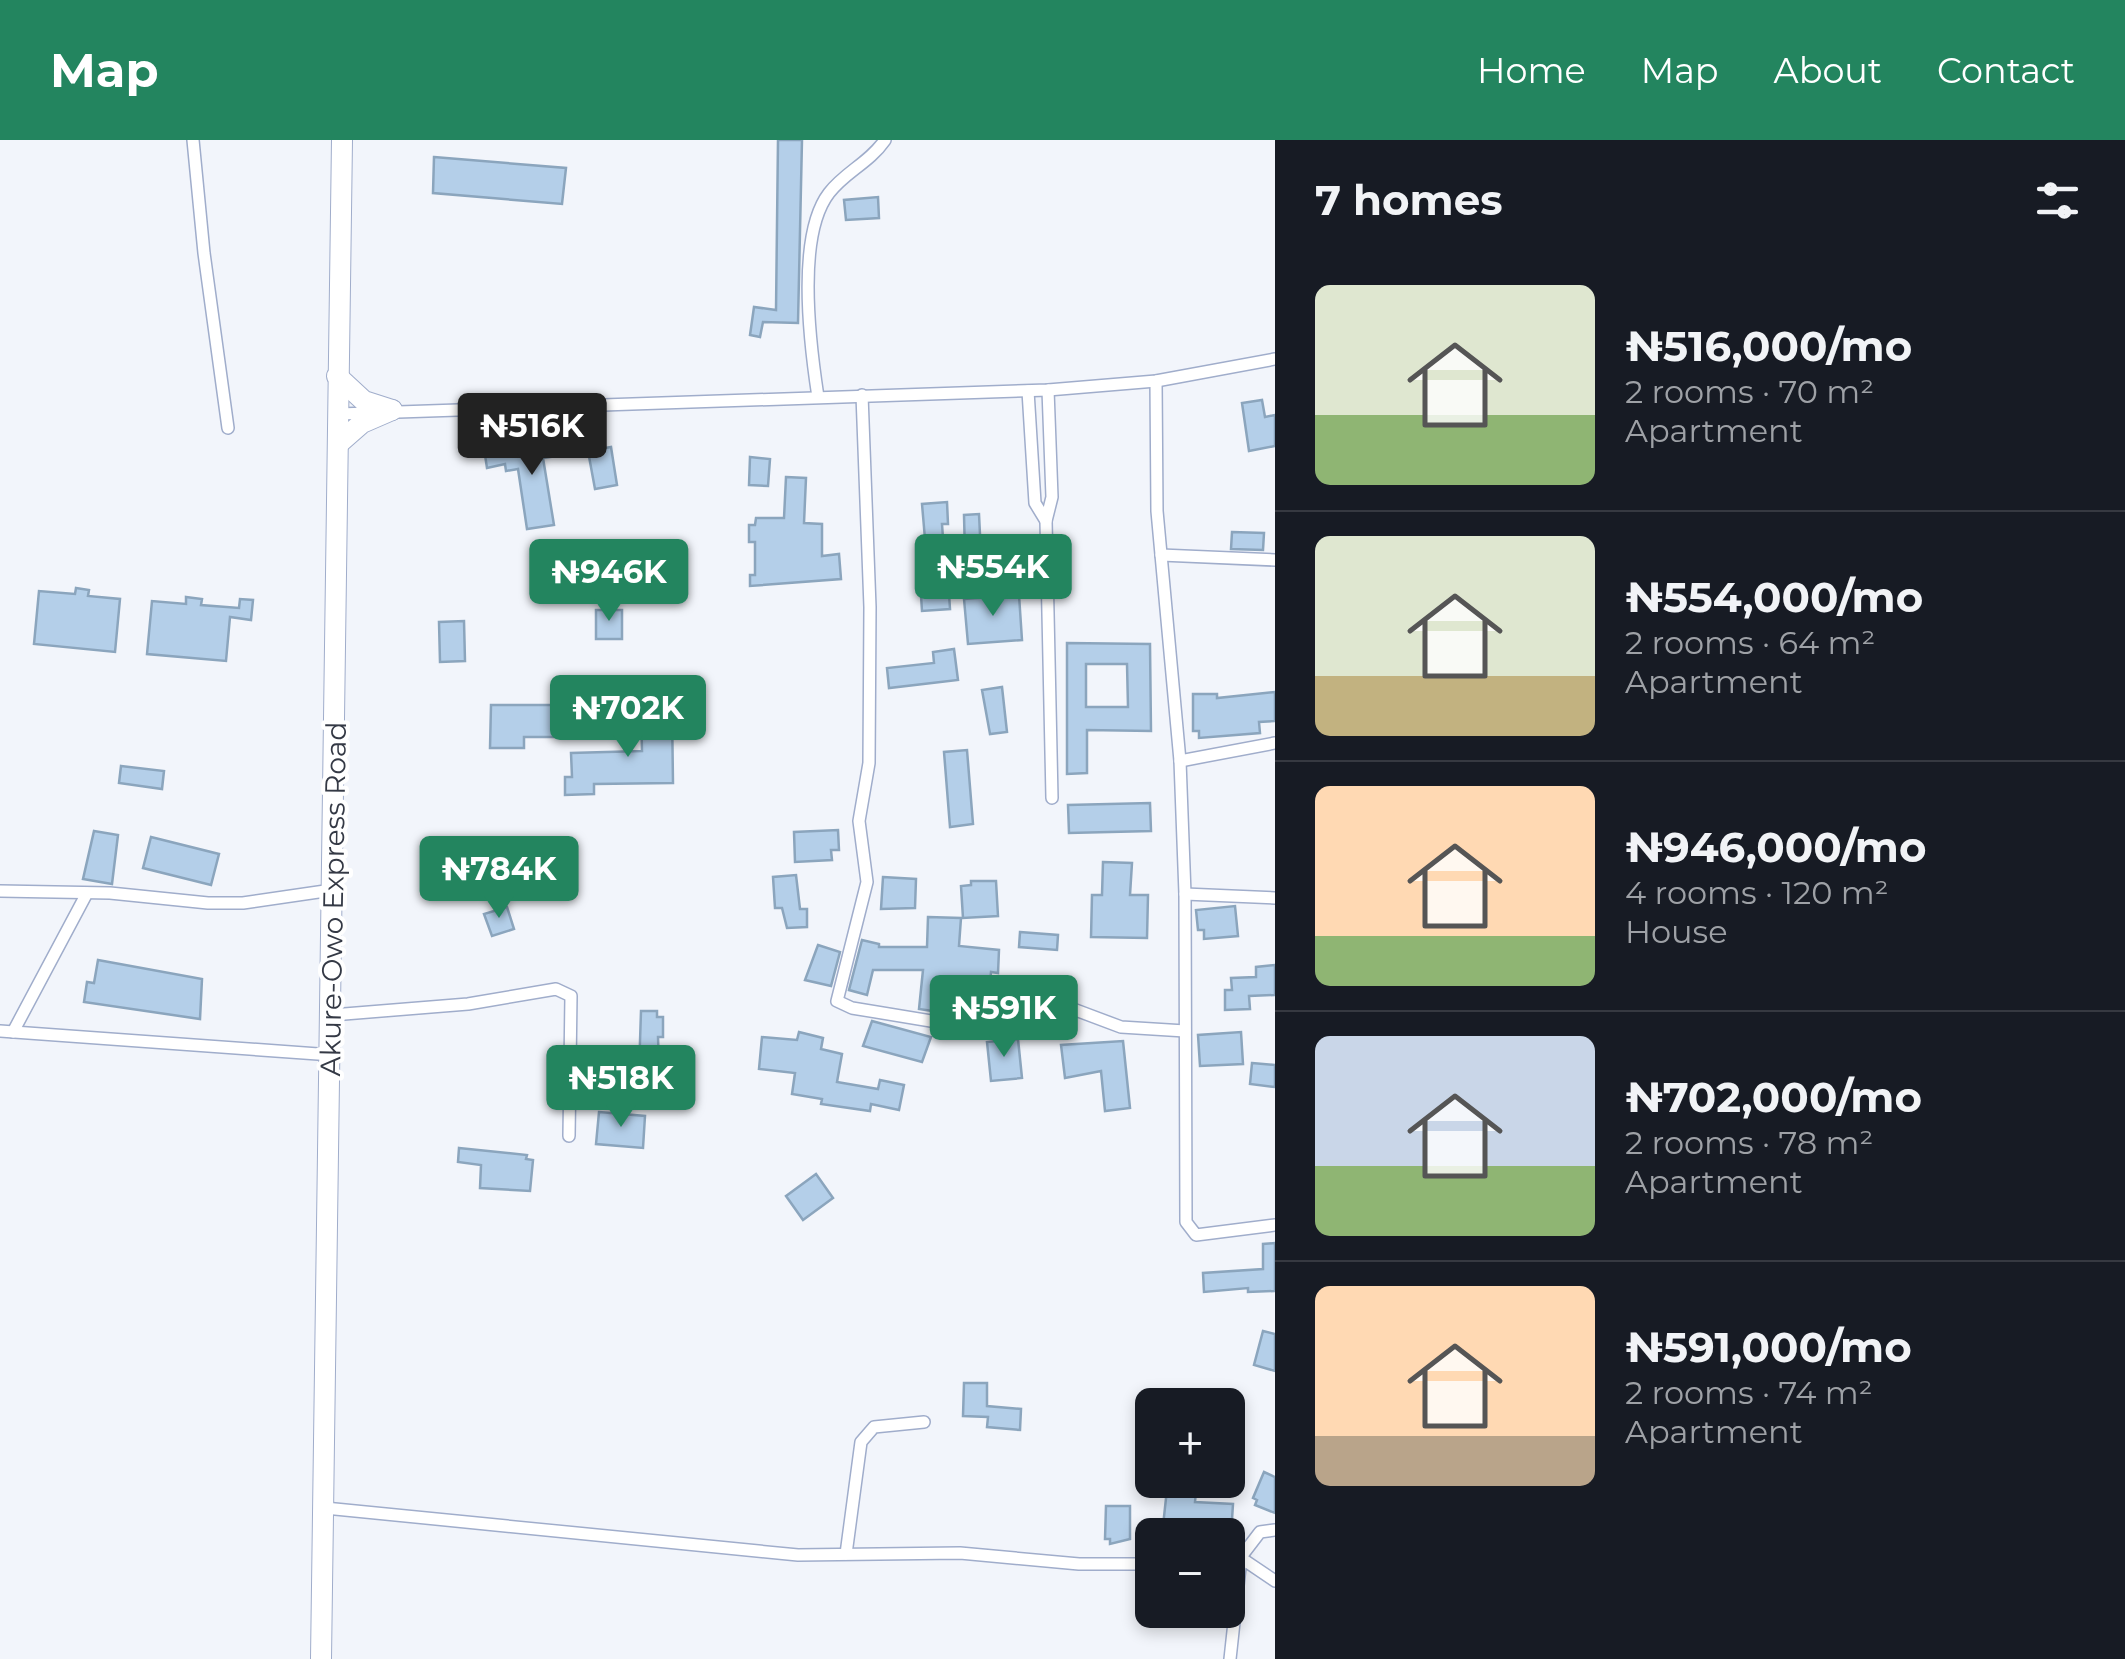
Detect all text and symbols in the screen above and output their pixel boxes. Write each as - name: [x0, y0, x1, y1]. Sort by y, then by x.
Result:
- text: Map: [50, 41, 159, 99]
- text: Home: [1477, 49, 1586, 92]
- text: Map: [1641, 49, 1719, 92]
- text: About: [1774, 49, 1882, 92]
- text: Contact: [1937, 49, 2075, 92]
- icon: filters: [2030, 173, 2085, 228]
- text: 7 homes: [1315, 174, 1503, 226]
- text: ₦516,000/mo: [1625, 320, 1912, 372]
- icon: home: [1395, 325, 1515, 445]
- text: 2 rooms · 70 m²: [1625, 372, 1874, 411]
- pin: ₦516K: [462, 393, 602, 478]
- text: ₦516K: [480, 406, 584, 445]
- text: Apartment: [1625, 411, 1803, 450]
- pin: ₦554K: [923, 534, 1063, 619]
- pin: ₦946K: [539, 539, 679, 624]
- text: ₦554K: [937, 547, 1049, 586]
- text: ₦946K: [551, 552, 667, 591]
- text: ₦554,000/mo: [1625, 571, 1923, 623]
- icon: home: [1395, 576, 1515, 696]
- text: 2 rooms · 64 m²: [1625, 623, 1875, 662]
- text: Apartment: [1625, 662, 1803, 701]
- pin: ₦702K: [558, 675, 698, 760]
- text: ₦702K: [572, 688, 684, 727]
- street label: Akure-Owo Express Road: [313, 721, 353, 1077]
- text: ₦946,000/mo: [1625, 821, 1926, 873]
- icon: home: [1395, 826, 1515, 946]
- pin: ₦784K: [429, 836, 569, 921]
- text: ₦784K: [442, 849, 556, 888]
- text: 4 rooms · 120 m²: [1625, 873, 1888, 912]
- text: House: [1625, 912, 1728, 951]
- pin: ₦591K: [934, 975, 1074, 1060]
- text: ₦591K: [952, 988, 1056, 1027]
- pin: ₦518K: [551, 1045, 691, 1130]
- text: ₦518K: [568, 1058, 674, 1097]
- text: ₦702,000/mo: [1625, 1071, 1922, 1123]
- icon: home: [1395, 1076, 1515, 1196]
- text: 2 rooms · 78 m²: [1625, 1123, 1873, 1162]
- text: Apartment: [1625, 1162, 1803, 1201]
- text: ₦591,000/mo: [1625, 1321, 1912, 1373]
- icon: home: [1395, 1326, 1515, 1446]
- text: 2 rooms · 74 m²: [1625, 1373, 1873, 1412]
- map controls: [1135, 1388, 1245, 1628]
- button: +: [1135, 1388, 1245, 1498]
- text: Apartment: [1625, 1412, 1803, 1451]
- button: −: [1135, 1518, 1245, 1628]

